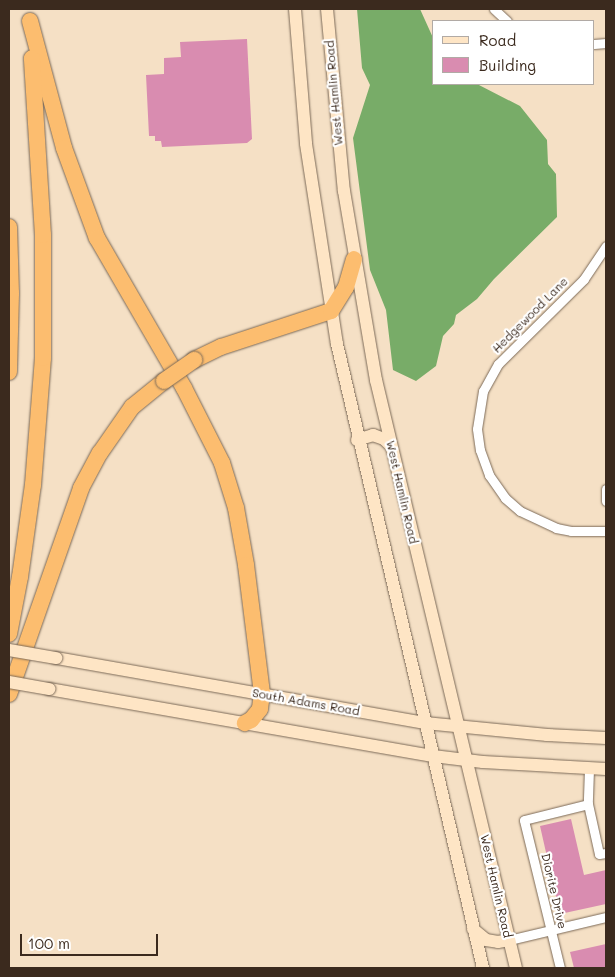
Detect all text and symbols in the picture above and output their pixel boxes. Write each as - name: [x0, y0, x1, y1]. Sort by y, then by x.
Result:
- legend: [432, 20, 595, 85]
- text: Road: [479, 30, 516, 50]
- street label: West Hamlin Road: [322, 40, 346, 146]
- text: Building: [479, 55, 536, 75]
- street label: Hedgewood Lane: [489, 274, 571, 356]
- street label: West Hamlin Road: [383, 439, 421, 545]
- street label: South Adams Road: [251, 685, 361, 719]
- street label: West Hamlin Road: [477, 833, 515, 939]
- street label: Diorite Drive: [538, 852, 570, 930]
- scale bar: [22, 924, 160, 956]
- text: 100 m: [28, 933, 70, 953]

